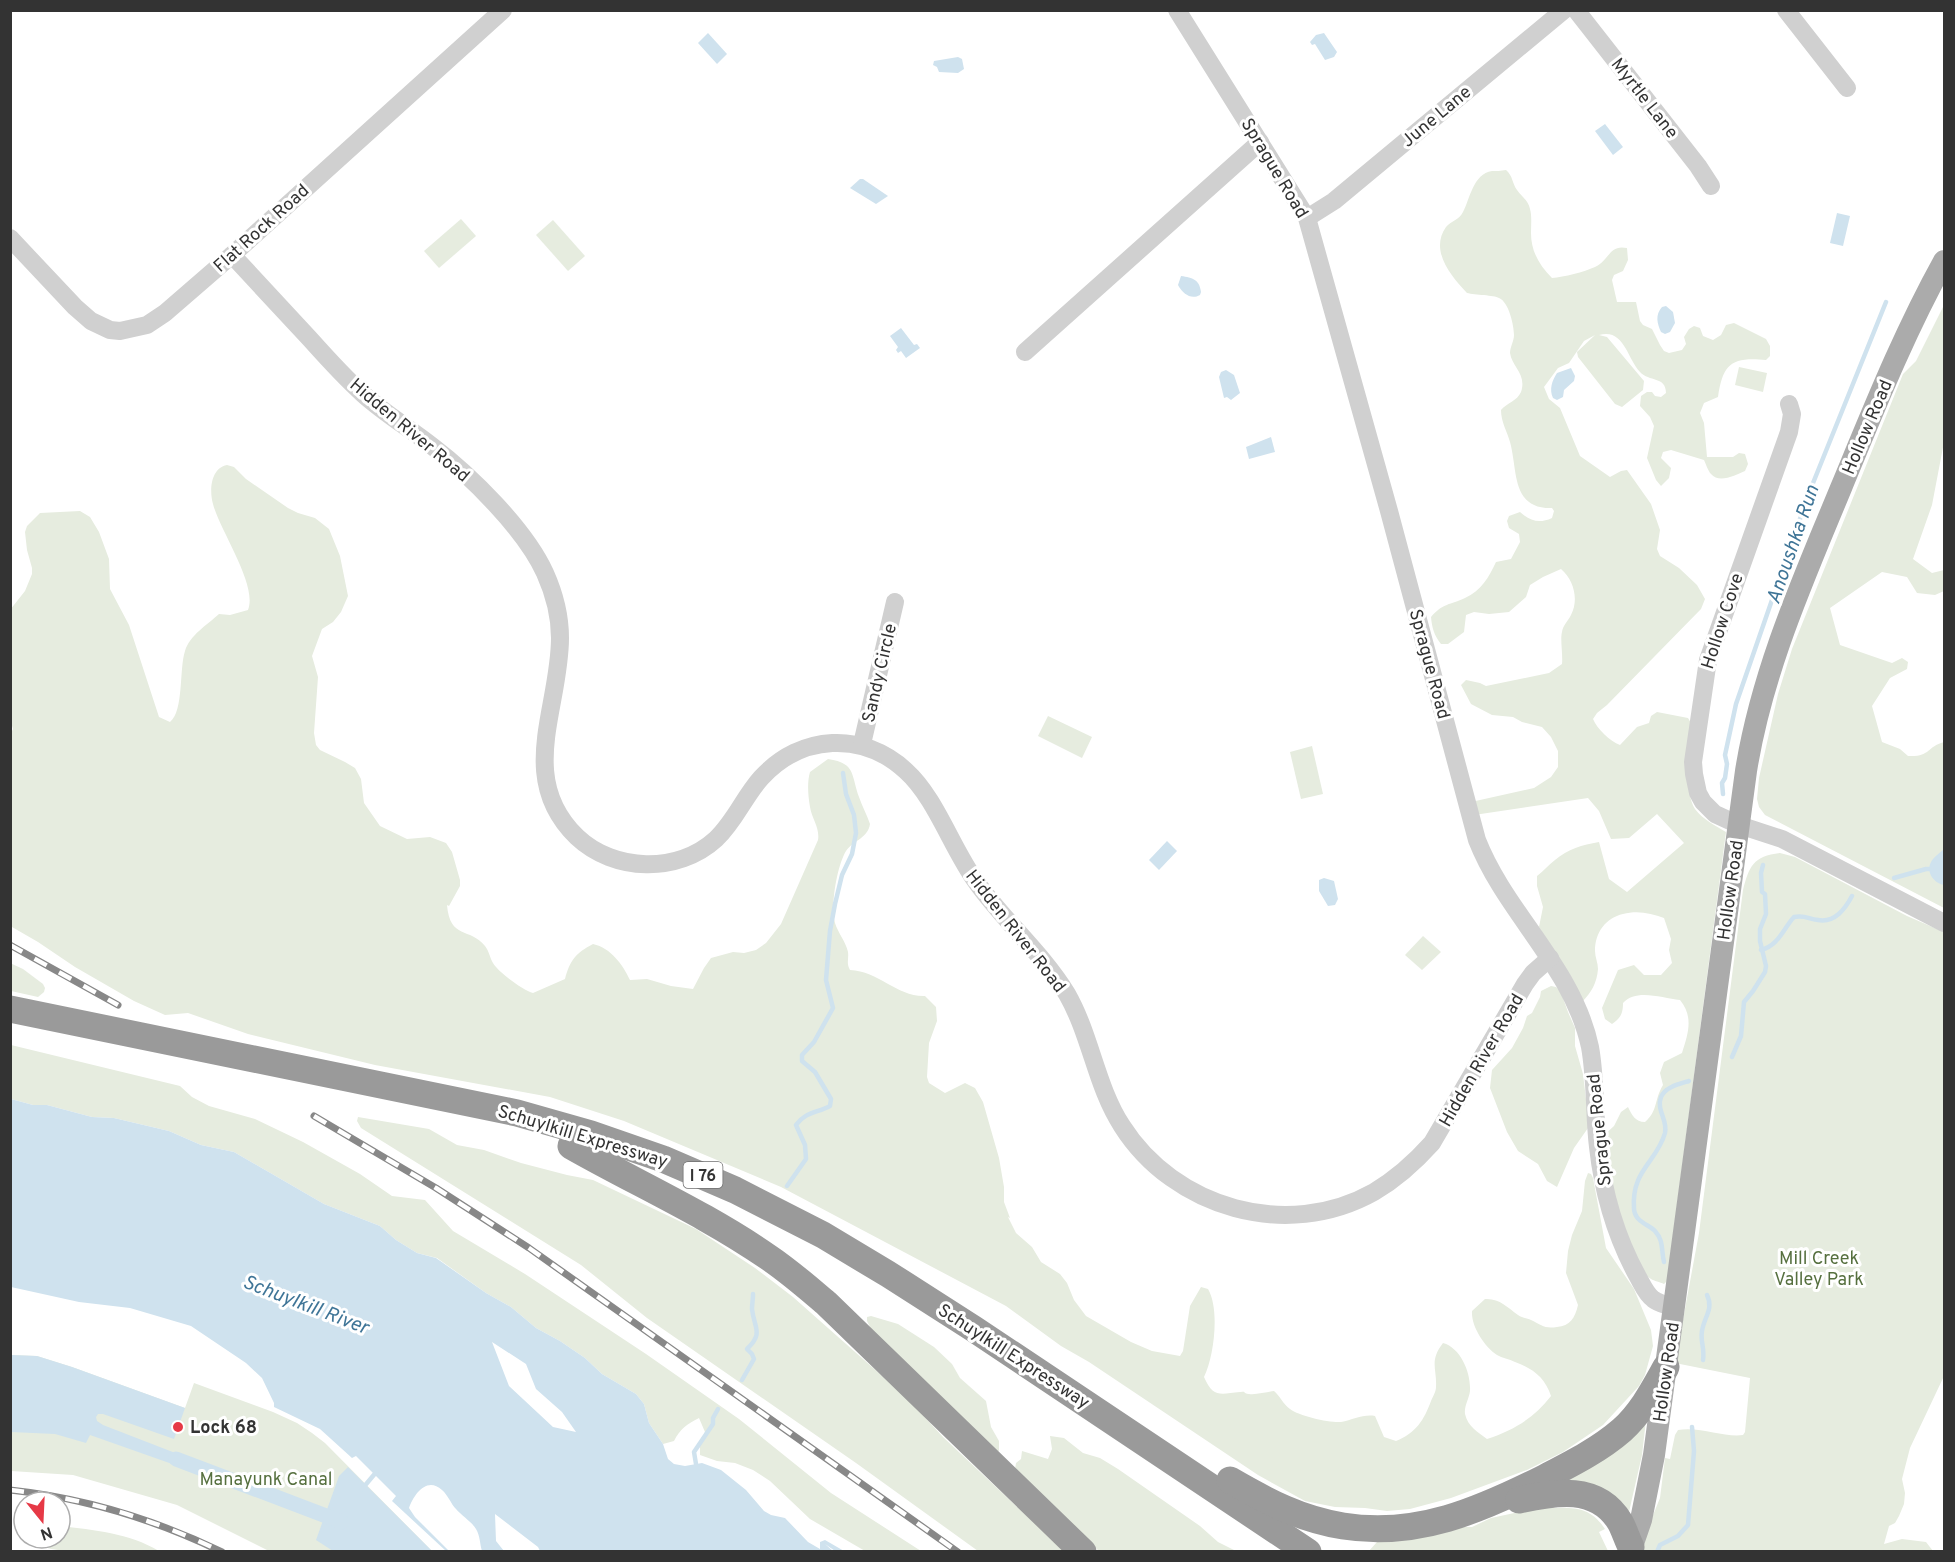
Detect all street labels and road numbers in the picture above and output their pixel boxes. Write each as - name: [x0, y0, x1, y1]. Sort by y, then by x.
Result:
- street label: Myrtle Lane: [1605, 54, 1683, 144]
- street label: June Lane: [1397, 81, 1477, 153]
- street label: Sprague Road: [1235, 114, 1313, 223]
- street label: Flat Rock Road: [209, 180, 315, 278]
- street label: Hidden River Road: [344, 374, 474, 488]
- street label: Hollow Road: [1838, 377, 1899, 478]
- street label: Hollow Cove: [1697, 571, 1750, 672]
- street label: Sprague Road: [1403, 607, 1454, 722]
- street label: Sandy Circle: [858, 622, 903, 725]
- street label: Hollow Road: [1713, 839, 1750, 942]
- street label: Hidden River Road: [960, 866, 1070, 998]
- street label: Hidden River Road: [1435, 990, 1530, 1131]
- street label: Sprague Road: [1583, 1072, 1618, 1187]
- street label: Schuylkill Expressway: [495, 1101, 670, 1174]
- road number: I 76: [684, 1162, 722, 1188]
- street label: Schuylkill Expressway: [933, 1300, 1094, 1415]
- street label: Hollow Road: [1649, 1321, 1686, 1424]

